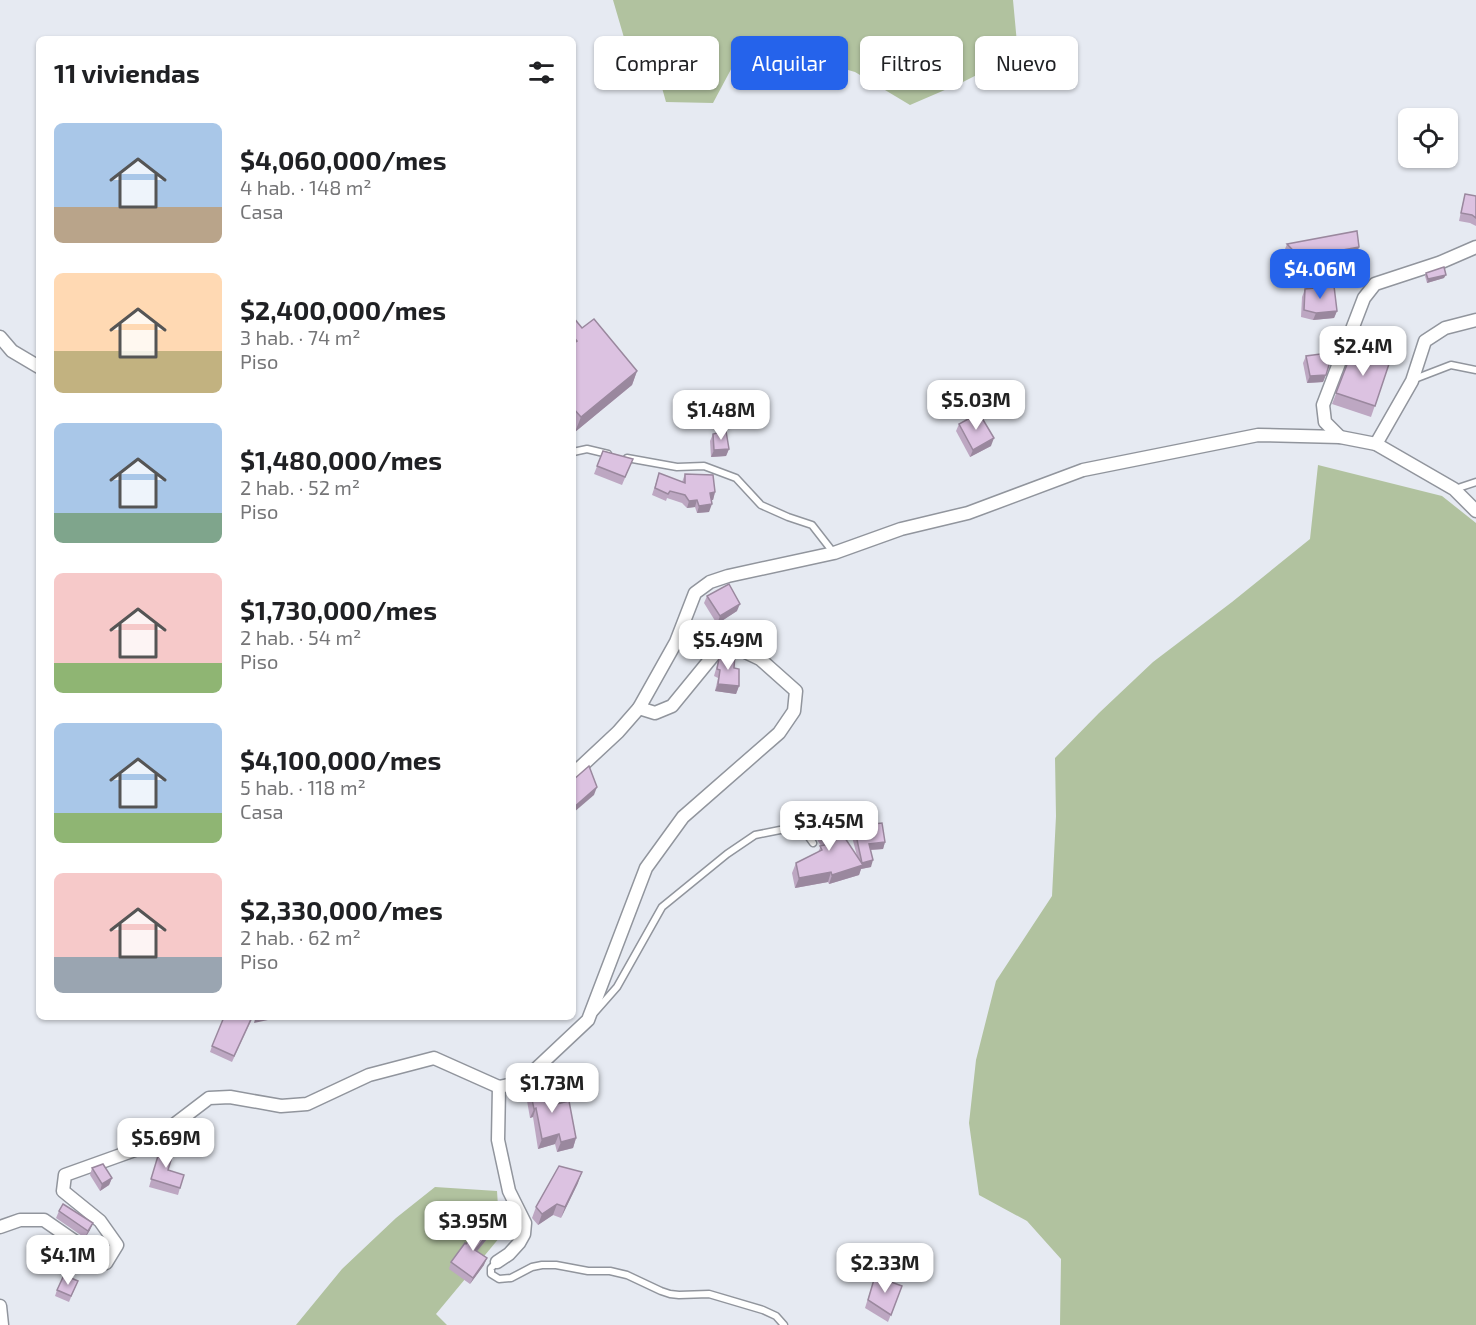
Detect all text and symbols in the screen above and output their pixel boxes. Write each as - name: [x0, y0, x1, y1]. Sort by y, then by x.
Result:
- chip: Comprar: [594, 36, 719, 90]
- chip: Alquilar: [731, 36, 848, 90]
- chip: Filtros: [860, 36, 963, 90]
- chip: Nuevo: [975, 36, 1078, 90]
- icon: filters: [525, 56, 558, 89]
- text: 11 viviendas: [54, 57, 200, 88]
- map controls: [1398, 108, 1458, 168]
- button: locate: [1398, 108, 1458, 168]
- text: $4,060,000/mes: [240, 144, 447, 175]
- icon: home: [102, 147, 174, 219]
- text: 4 hab. · 148 m²: [240, 175, 372, 199]
- text: Casa: [240, 199, 284, 223]
- pin: $4.06M: [1271, 249, 1369, 300]
- text: $4.06M: [1284, 256, 1356, 280]
- text: $2,400,000/mes: [240, 294, 446, 325]
- icon: home: [102, 297, 174, 369]
- text: 3 hab. · 74 m²: [240, 325, 361, 349]
- pin: $2.4M: [1321, 326, 1405, 377]
- text: $2.4M: [1333, 333, 1393, 357]
- text: Piso: [240, 349, 278, 373]
- pin: $5.03M: [927, 380, 1025, 431]
- text: $5.03M: [941, 387, 1011, 411]
- pin: $1.48M: [672, 390, 770, 441]
- text: $1.48M: [687, 397, 755, 421]
- text: $1,480,000/mes: [240, 444, 442, 475]
- icon: home: [102, 447, 174, 519]
- text: 2 hab. · 52 m²: [240, 475, 360, 499]
- text: Piso: [240, 499, 278, 523]
- text: $1,730,000/mes: [240, 594, 437, 625]
- icon: home: [102, 597, 174, 669]
- pin: $5.49M: [679, 620, 777, 671]
- text: 2 hab. · 54 m²: [240, 625, 361, 649]
- text: $5.49M: [693, 627, 763, 651]
- text: Piso: [240, 649, 278, 673]
- text: $4,100,000/mes: [240, 744, 441, 775]
- icon: home: [102, 747, 174, 819]
- text: 5 hab. · 118 m²: [240, 775, 366, 799]
- text: Casa: [240, 799, 284, 823]
- pin: $3.45M: [780, 801, 878, 852]
- text: $3.45M: [794, 808, 864, 832]
- text: $2,330,000/mes: [240, 894, 443, 925]
- icon: home: [102, 897, 174, 969]
- text: 2 hab. · 62 m²: [240, 925, 361, 949]
- text: Piso: [240, 949, 278, 973]
- pin: $1.73M: [503, 1063, 601, 1114]
- text: $1.73M: [520, 1070, 584, 1094]
- pin: $5.69M: [117, 1118, 215, 1169]
- text: $5.69M: [131, 1125, 201, 1149]
- pin: $3.95M: [424, 1201, 522, 1252]
- text: $3.95M: [439, 1208, 507, 1232]
- pin: $4.1M: [26, 1235, 110, 1286]
- text: $4.1M: [40, 1242, 96, 1266]
- pin: $2.33M: [836, 1243, 934, 1294]
- text: $2.33M: [850, 1250, 920, 1274]

